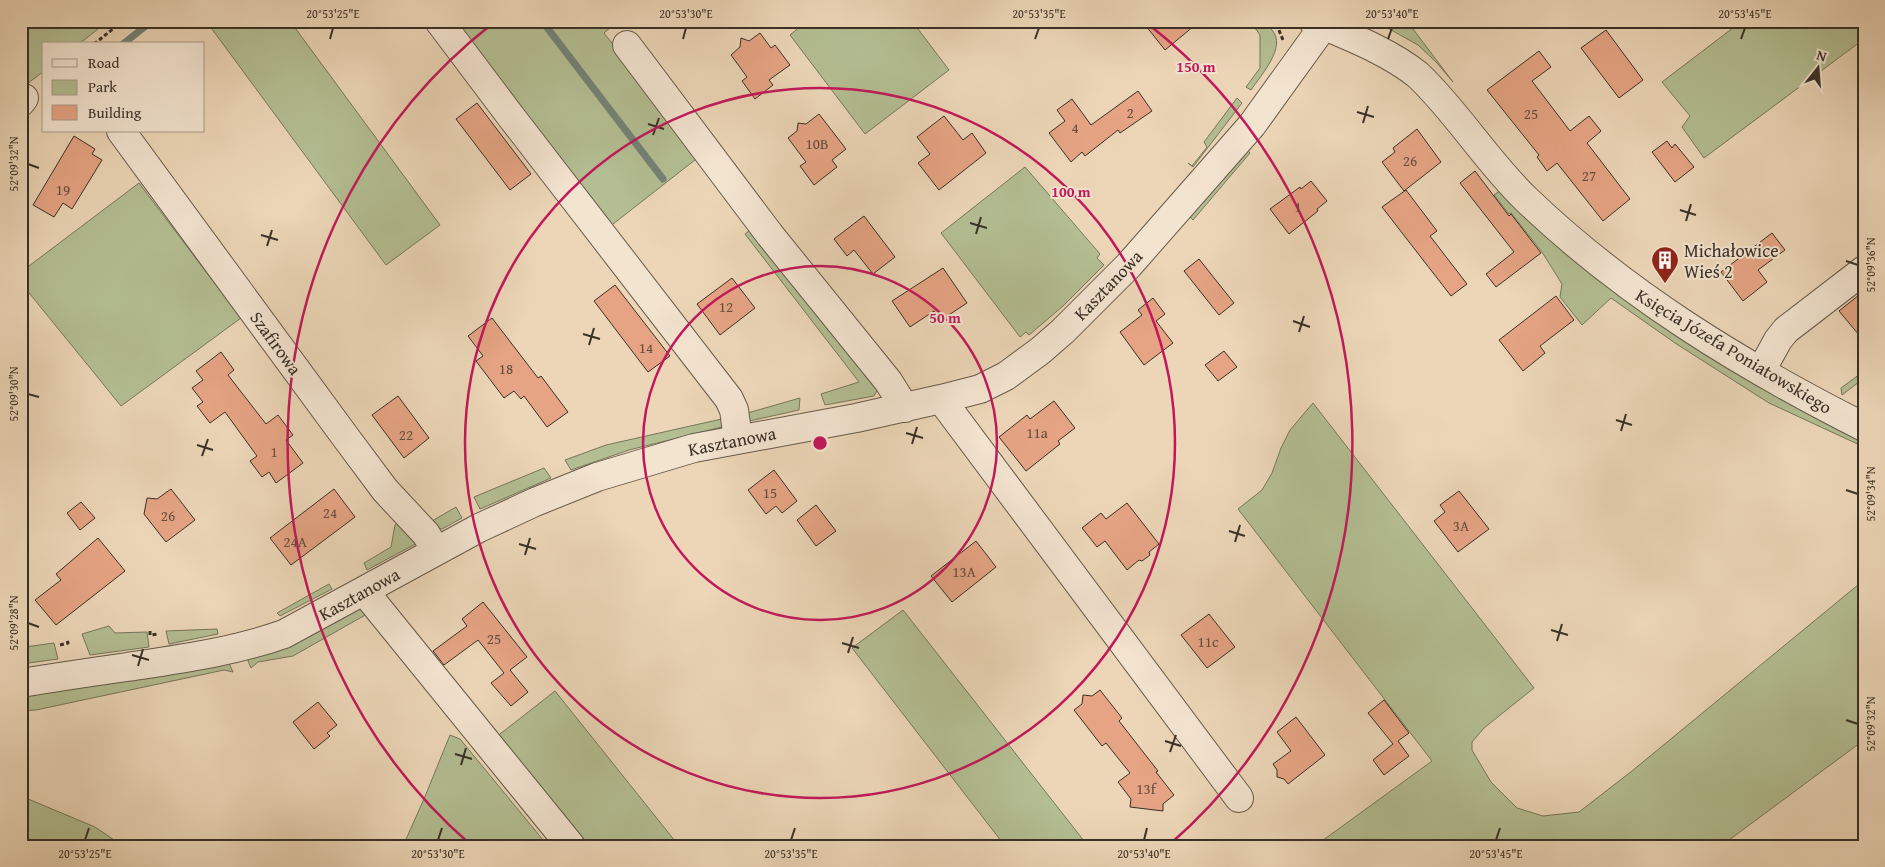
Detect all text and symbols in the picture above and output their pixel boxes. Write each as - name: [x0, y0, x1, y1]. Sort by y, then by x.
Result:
- text: 20°53'25"E: [306, 5, 360, 22]
- text: 20°53'30"E: [659, 5, 713, 22]
- text: 20°53'35"E: [1012, 5, 1066, 22]
- text: 20°53'40"E: [1365, 5, 1419, 22]
- text: 20°53'45"E: [1718, 5, 1772, 22]
- legend: [42, 42, 205, 132]
- north arrow: [1792, 42, 1842, 92]
- text: N: [1814, 45, 1830, 67]
- text: Road: [88, 52, 119, 73]
- text: 150 m: [1176, 56, 1216, 77]
- text: Park: [88, 76, 117, 97]
- text: Building: [88, 102, 142, 123]
- house number: 2: [1126, 102, 1134, 123]
- house number: 25: [1524, 103, 1538, 124]
- house number: 4: [1071, 117, 1079, 138]
- house number: 10B: [806, 133, 828, 154]
- text: 52°09'32"N: [5, 136, 22, 192]
- house number: 26: [1403, 150, 1417, 171]
- house number: 27: [1582, 165, 1596, 186]
- house number: 19: [56, 179, 70, 200]
- text: 100 m: [1051, 181, 1091, 202]
- house number: 1: [1294, 196, 1302, 217]
- place label: Michałowice Wieś 2: [1684, 237, 1779, 285]
- text: 52°09'36"N: [1862, 237, 1879, 293]
- street label: Kasztanowa: [1067, 243, 1149, 326]
- building icon: Michałowice Wieś 2: [1650, 245, 1680, 284]
- street label: Księcia Józefa Poniatowskiego: [1631, 282, 1837, 420]
- house number: 12: [719, 296, 733, 317]
- street label: Szafirowa: [244, 306, 309, 381]
- text: 50 m: [929, 307, 961, 328]
- house number: 14: [639, 337, 653, 358]
- house number: 18: [499, 358, 513, 379]
- text: 52°09'30"N: [5, 366, 22, 422]
- street label: Kasztanowa: [686, 419, 779, 463]
- house number: 11a: [1026, 422, 1048, 443]
- house number: 22: [399, 424, 413, 445]
- centre of rings: [811, 434, 829, 452]
- house number: 1: [270, 441, 278, 462]
- text: 52°09'34"N: [1862, 466, 1879, 522]
- house number: 15: [763, 482, 777, 503]
- house number: 24: [323, 502, 337, 523]
- house number: 26: [161, 505, 175, 526]
- house number: 3A: [1453, 515, 1469, 536]
- house number: 24A: [283, 531, 307, 552]
- street label: Kasztanowa: [314, 560, 405, 627]
- house number: 13A: [952, 561, 976, 582]
- text: 52°09'28"N: [5, 595, 22, 651]
- house number: 25: [487, 628, 501, 649]
- house number: 11c: [1197, 631, 1219, 652]
- text: 52°09'32"N: [1862, 696, 1879, 752]
- house number: 13f: [1136, 778, 1158, 799]
- text: 20°53'25"E: [58, 845, 112, 862]
- text: 20°53'30"E: [411, 845, 465, 862]
- text: 20°53'35"E: [764, 845, 818, 862]
- text: 20°53'40"E: [1117, 845, 1171, 862]
- text: 20°53'45"E: [1469, 845, 1523, 862]

